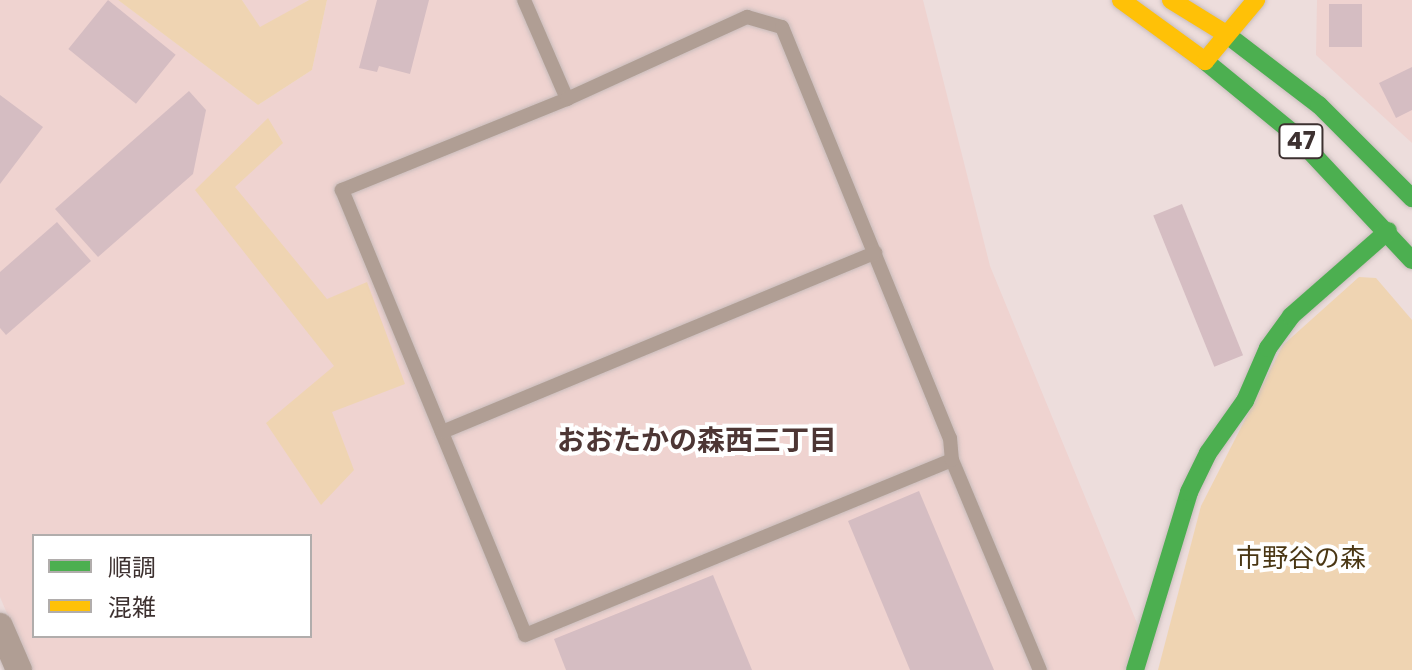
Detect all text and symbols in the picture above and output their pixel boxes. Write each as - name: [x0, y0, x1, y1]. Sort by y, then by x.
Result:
- road number: 47: [1277, 121, 1325, 161]
- district label: おおたかの森西三丁目: [557, 424, 837, 458]
- legend: [32, 534, 312, 638]
- park label: 市野谷の森: [1236, 543, 1366, 575]
- text: 順調: [108, 551, 156, 584]
- text: 混雑: [108, 591, 156, 624]

